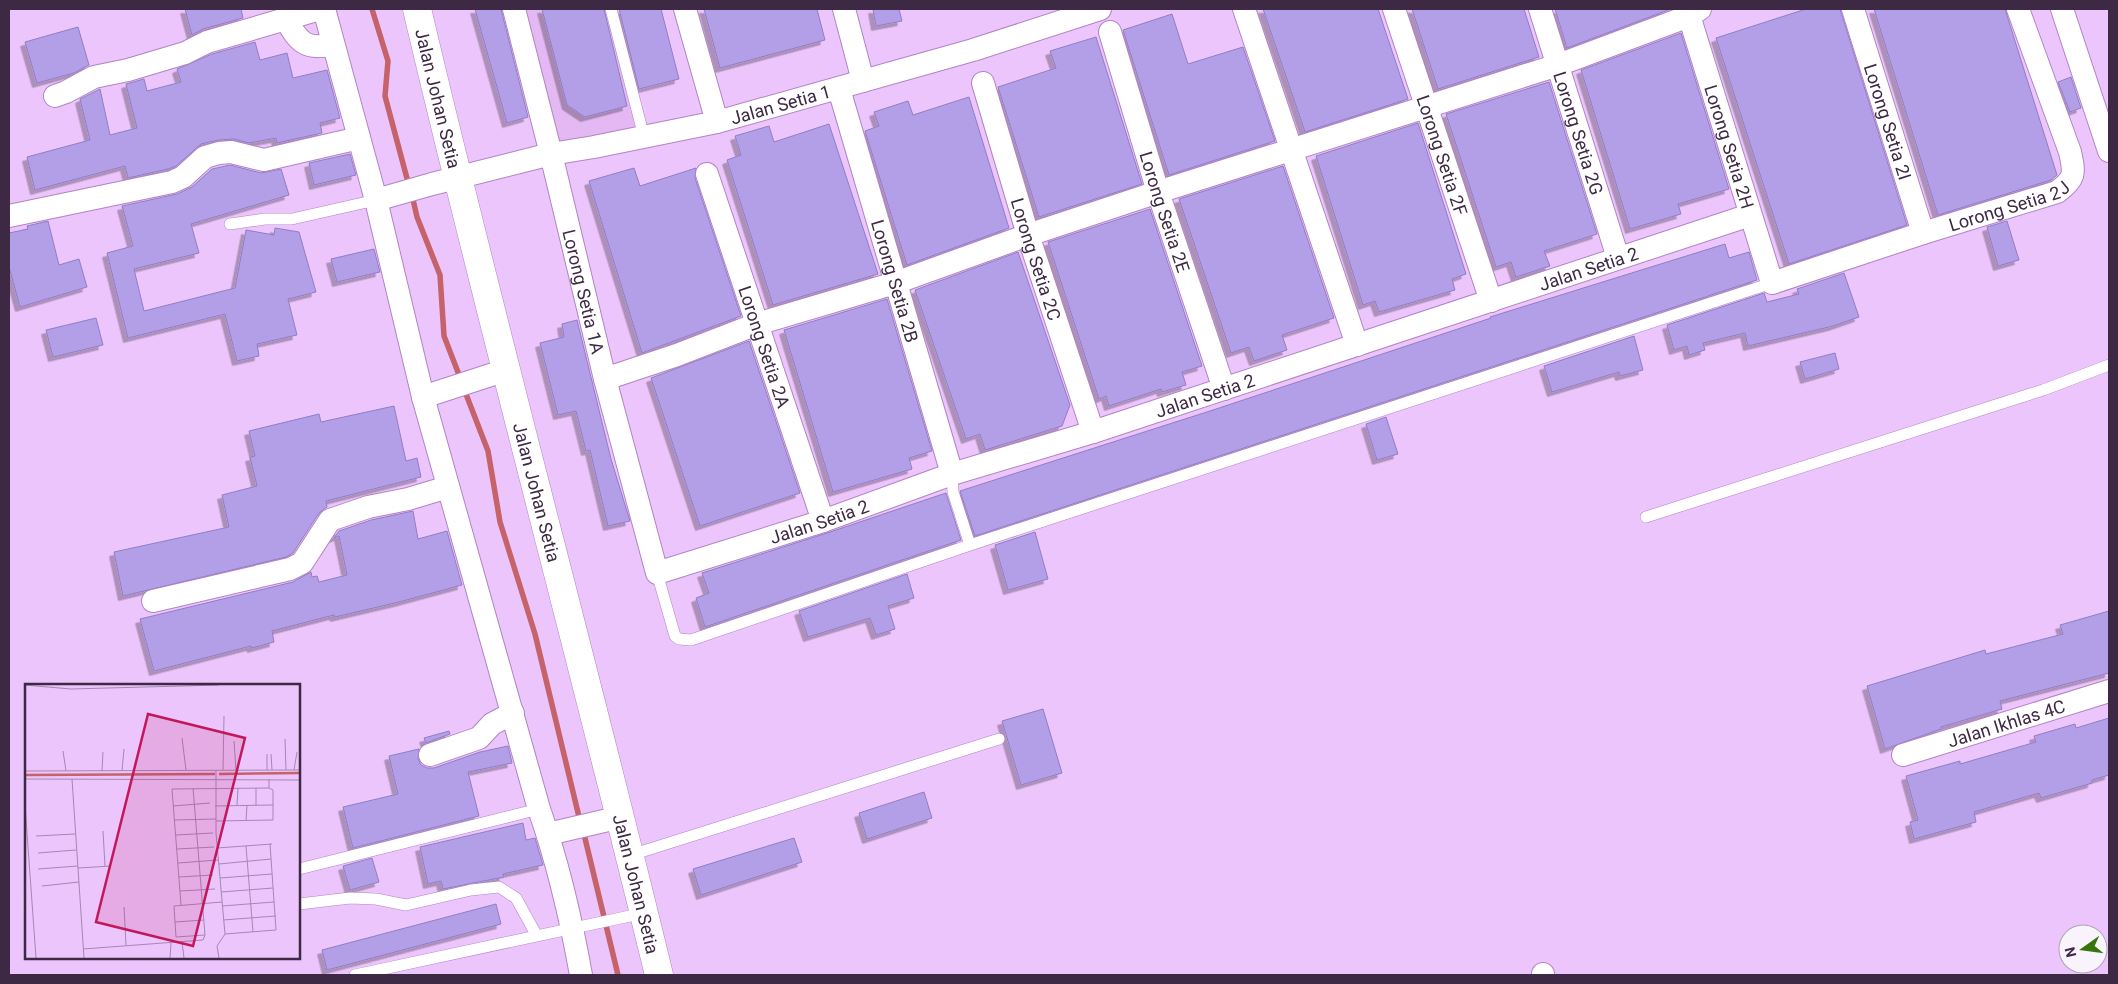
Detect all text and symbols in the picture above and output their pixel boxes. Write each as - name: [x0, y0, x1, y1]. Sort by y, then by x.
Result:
- street label: Jalan Johan Setia: [411, 27, 466, 170]
- street label: Lorong Setia 2I: [1860, 61, 1916, 182]
- street label: Lorong Setia 2G: [1550, 69, 1608, 197]
- street label: Jalan Setia 1: [728, 80, 833, 128]
- street label: Lorong Setia 2H: [1701, 82, 1759, 211]
- street label: Lorong Setia 2F: [1413, 92, 1472, 218]
- street label: Lorong Setia 2E: [1136, 149, 1195, 275]
- street label: Lorong Setia 2J: [1946, 176, 2074, 235]
- street label: Lorong Setia 2C: [1007, 195, 1066, 323]
- street label: Lorong Setia 2B: [867, 217, 923, 345]
- street label: Lorong Setia 1A: [559, 227, 609, 356]
- street label: Jalan Setia 2: [1536, 242, 1641, 295]
- street label: Lorong Setia 2A: [735, 283, 795, 411]
- street label: Jalan Setia 2: [1152, 369, 1257, 421]
- street label: Jalan Johan Setia: [509, 420, 565, 564]
- street label: Jalan Setia 2: [767, 495, 871, 548]
- inset map: [25, 684, 300, 959]
- street label: Jalan Ikhlas 4C: [1945, 695, 2068, 751]
- street label: Jalan Johan Setia: [609, 812, 664, 956]
- north arrow: [2058, 924, 2108, 974]
- text: N: [2061, 945, 2079, 959]

